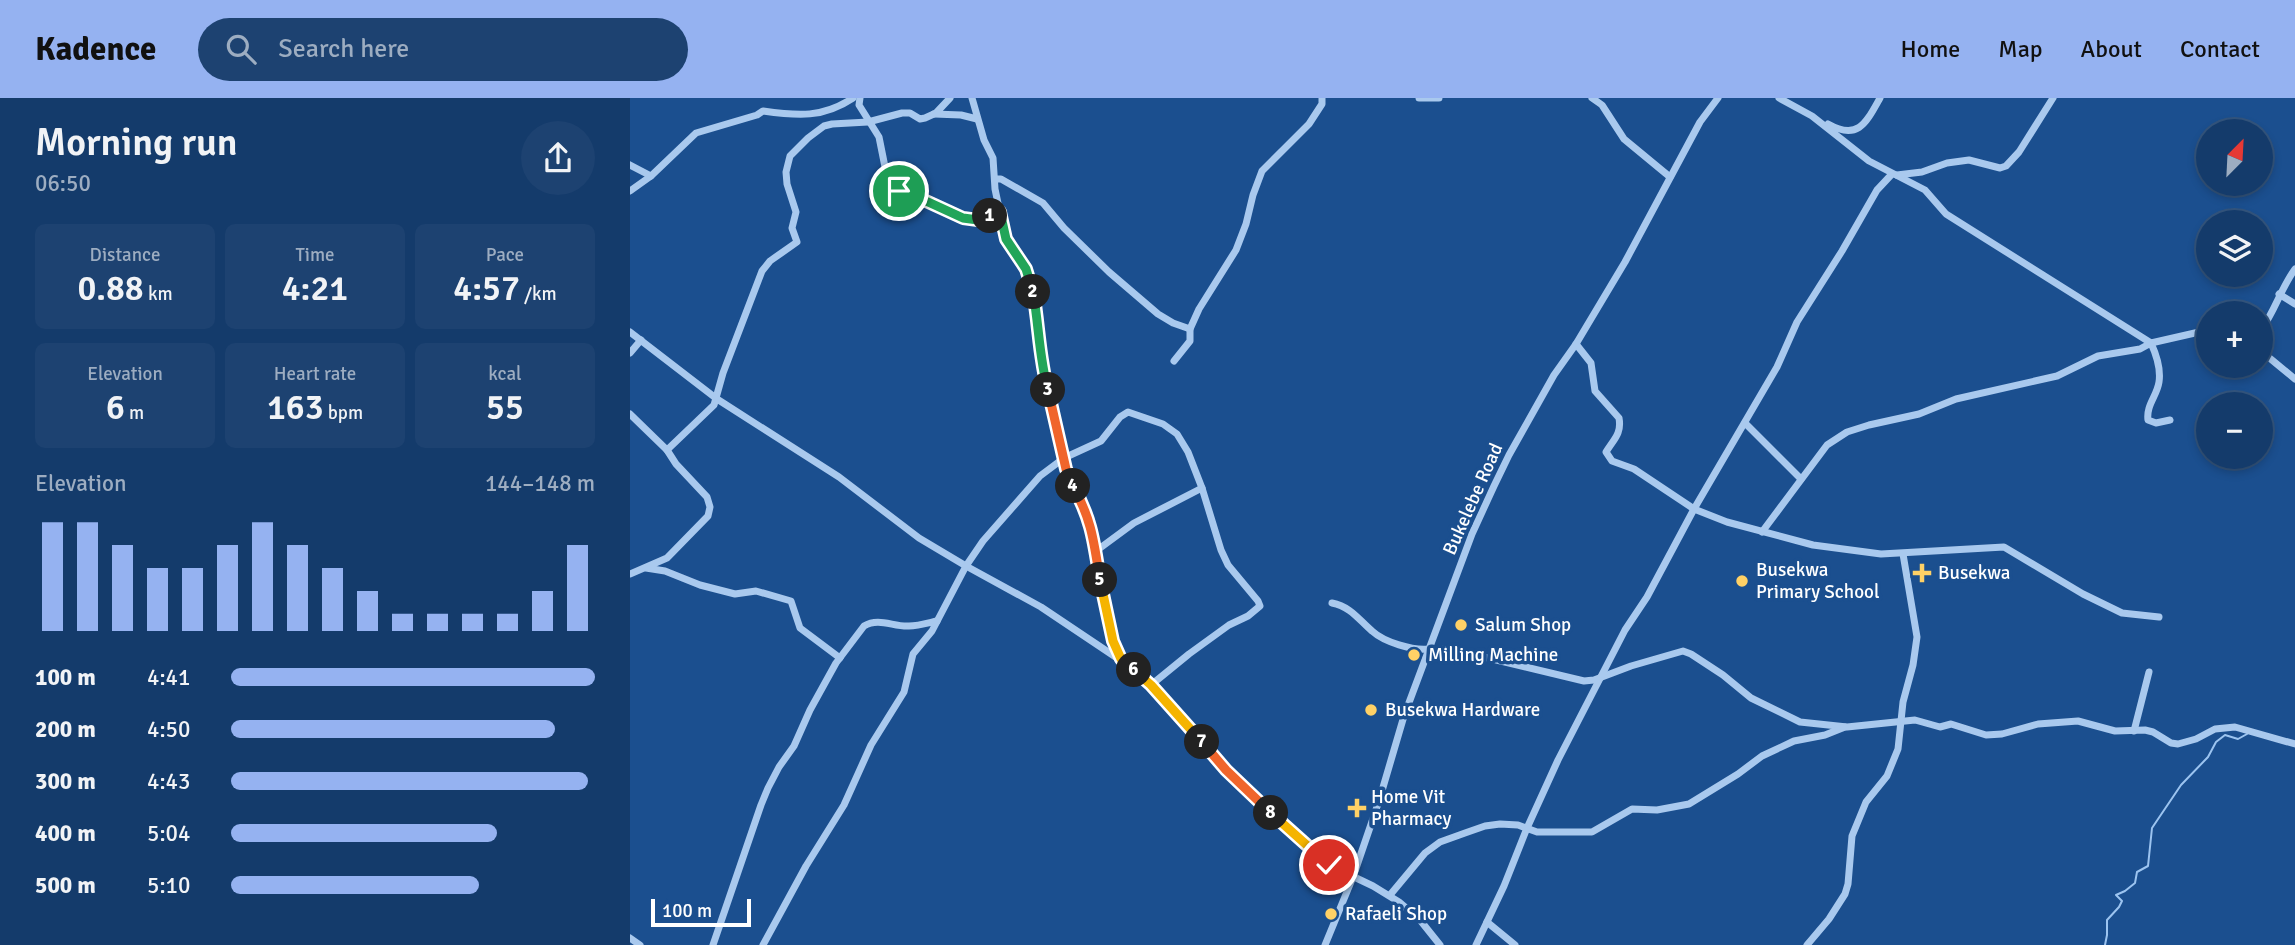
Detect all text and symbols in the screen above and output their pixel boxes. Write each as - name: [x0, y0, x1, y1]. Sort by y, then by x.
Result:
- search box: [198, 18, 688, 81]
- text: Kadence: [35, 29, 156, 70]
- icon: search: [222, 30, 260, 68]
- text: Search here: [278, 33, 409, 65]
- text: Home: [1900, 34, 1960, 64]
- text: Map: [1998, 34, 2043, 64]
- text: About: [2081, 34, 2142, 64]
- text: Contact: [2180, 34, 2260, 64]
- text: Morning run: [35, 119, 238, 166]
- north arrow: [2196, 119, 2273, 196]
- map controls: [2196, 119, 2273, 469]
- button: share: [521, 121, 595, 195]
- pin: [869, 161, 929, 221]
- text: 06:50: [35, 169, 91, 198]
- icon: arrive: [880, 172, 918, 210]
- pin: 1: [972, 198, 1008, 234]
- text: 1: [984, 203, 995, 227]
- button: layers: [2196, 210, 2273, 287]
- text: Distance: [90, 243, 160, 267]
- text: Time: [295, 243, 335, 267]
- text: Pace: [486, 243, 524, 267]
- text: 0.88: [77, 267, 144, 310]
- text: 4:21: [282, 267, 348, 310]
- text: 4:57: [453, 267, 520, 310]
- pin: 2: [1016, 274, 1050, 310]
- text: 2: [1027, 279, 1038, 303]
- text: km: [144, 282, 173, 306]
- text: /km: [520, 282, 557, 306]
- button: +: [2196, 301, 2273, 378]
- text: Elevation: [87, 362, 163, 386]
- text: Heart rate: [274, 362, 356, 386]
- text: kcal: [488, 362, 522, 386]
- pin: 3: [1030, 372, 1066, 408]
- text: 3: [1042, 377, 1053, 401]
- text: 6: [106, 386, 125, 429]
- text: 163: [267, 386, 324, 429]
- text: 55: [486, 386, 524, 429]
- button: −: [2196, 392, 2273, 469]
- text: m: [125, 401, 144, 425]
- text: bpm: [324, 401, 363, 425]
- street label: Bukelebe Road: [1438, 439, 1508, 559]
- pin: 4: [1056, 468, 1090, 504]
- text: Elevation: [35, 469, 127, 498]
- text: 144–148 m: [485, 469, 595, 498]
- text: 4: [1067, 473, 1078, 497]
- place label: Busekwa Primary School: [1756, 558, 1879, 604]
- place label: Busekwa: [1938, 561, 2010, 585]
- pin: 5: [1082, 562, 1118, 598]
- marker: Busekwa: [1912, 563, 1932, 583]
- text: 5: [1094, 567, 1105, 591]
- marker: Busekwa Primary School: [1734, 573, 1750, 589]
- place label: Salum Shop: [1475, 613, 1571, 637]
- marker: Salum Shop: [1453, 617, 1469, 633]
- place label: Milling Machine: [1428, 643, 1558, 667]
- marker: Milling Machine: [1406, 647, 1422, 663]
- pin: 6: [1116, 652, 1152, 688]
- text: 6: [1128, 657, 1139, 681]
- text: 100 m: [35, 663, 96, 692]
- text: 4:41: [147, 663, 190, 692]
- place label: Busekwa Hardware: [1385, 698, 1540, 722]
- marker: Busekwa Hardware: [1363, 702, 1379, 718]
- text: 200 m: [35, 715, 96, 744]
- text: 4:50: [147, 715, 190, 744]
- pin: 7: [1184, 724, 1220, 760]
- text: 7: [1196, 729, 1207, 753]
- text: 300 m: [35, 767, 96, 796]
- text: 4:43: [147, 767, 190, 796]
- place label: Home Vit Pharmacy: [1371, 785, 1451, 831]
- pin: 8: [1254, 796, 1288, 830]
- text: 8: [1265, 800, 1276, 824]
- marker: Home Vit Pharmacy: [1349, 800, 1365, 816]
- text: 400 m: [35, 819, 96, 848]
- text: 5:04: [147, 819, 190, 848]
- pin: [1299, 835, 1359, 895]
- icon: check: [1310, 846, 1348, 884]
- text: 500 m: [35, 871, 96, 900]
- text: 5:10: [147, 871, 190, 900]
- scale bar: [651, 896, 751, 928]
- text: 100 m: [662, 899, 712, 923]
- place label: Rafaeli Shop: [1345, 902, 1447, 926]
- marker: Rafaeli Shop: [1323, 906, 1339, 922]

